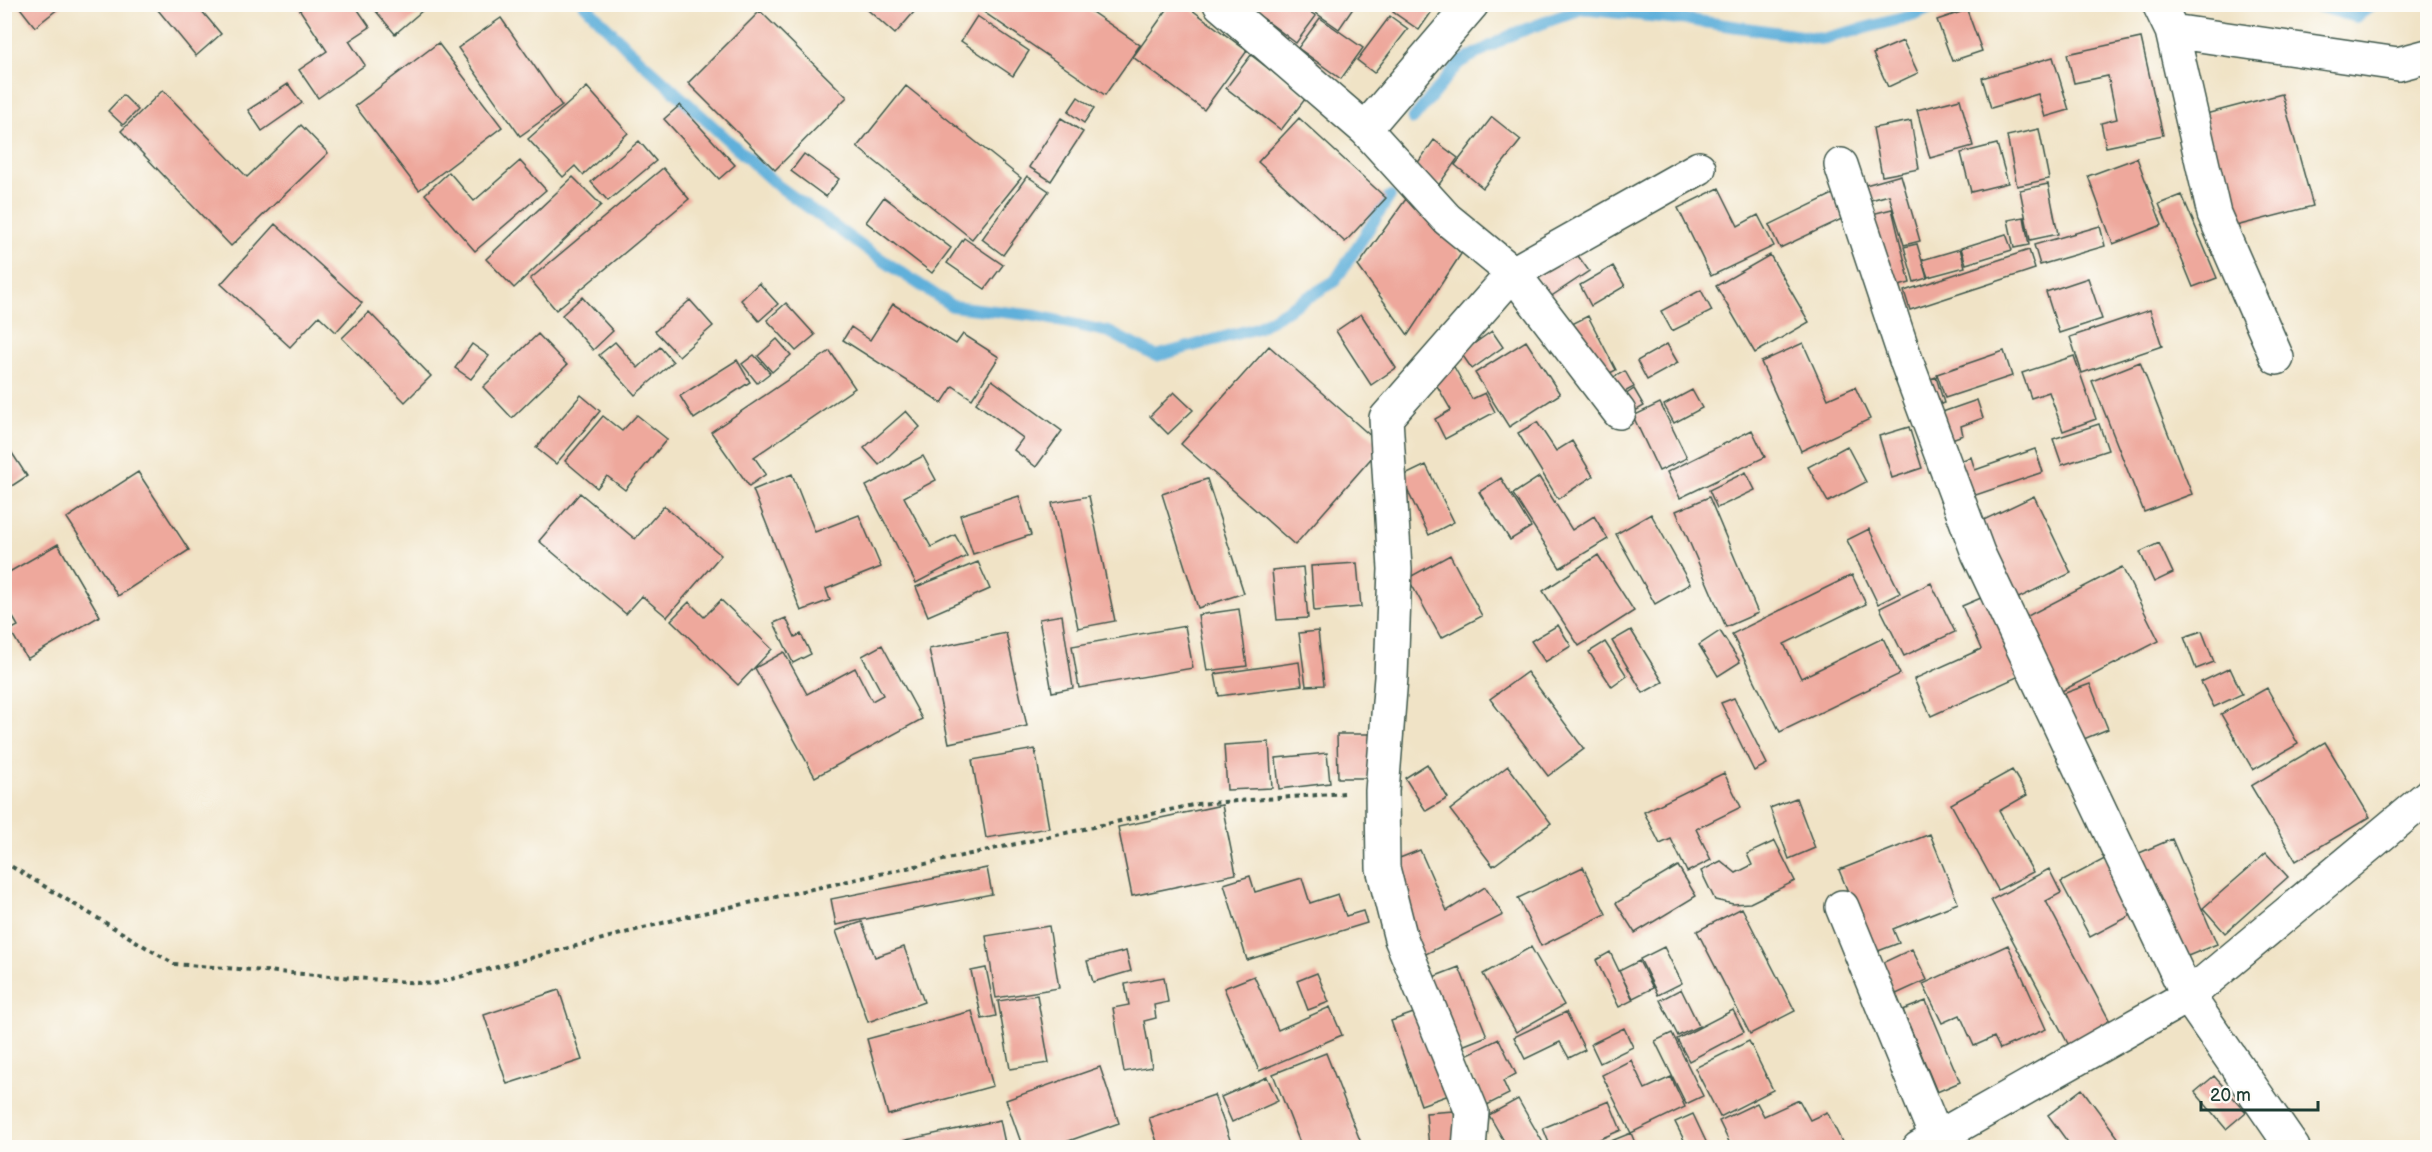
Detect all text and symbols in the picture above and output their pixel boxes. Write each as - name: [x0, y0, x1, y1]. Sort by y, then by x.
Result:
- scale bar: [2201, 1074, 2318, 1112]
- text: 20 m: [2210, 1085, 2251, 1106]

